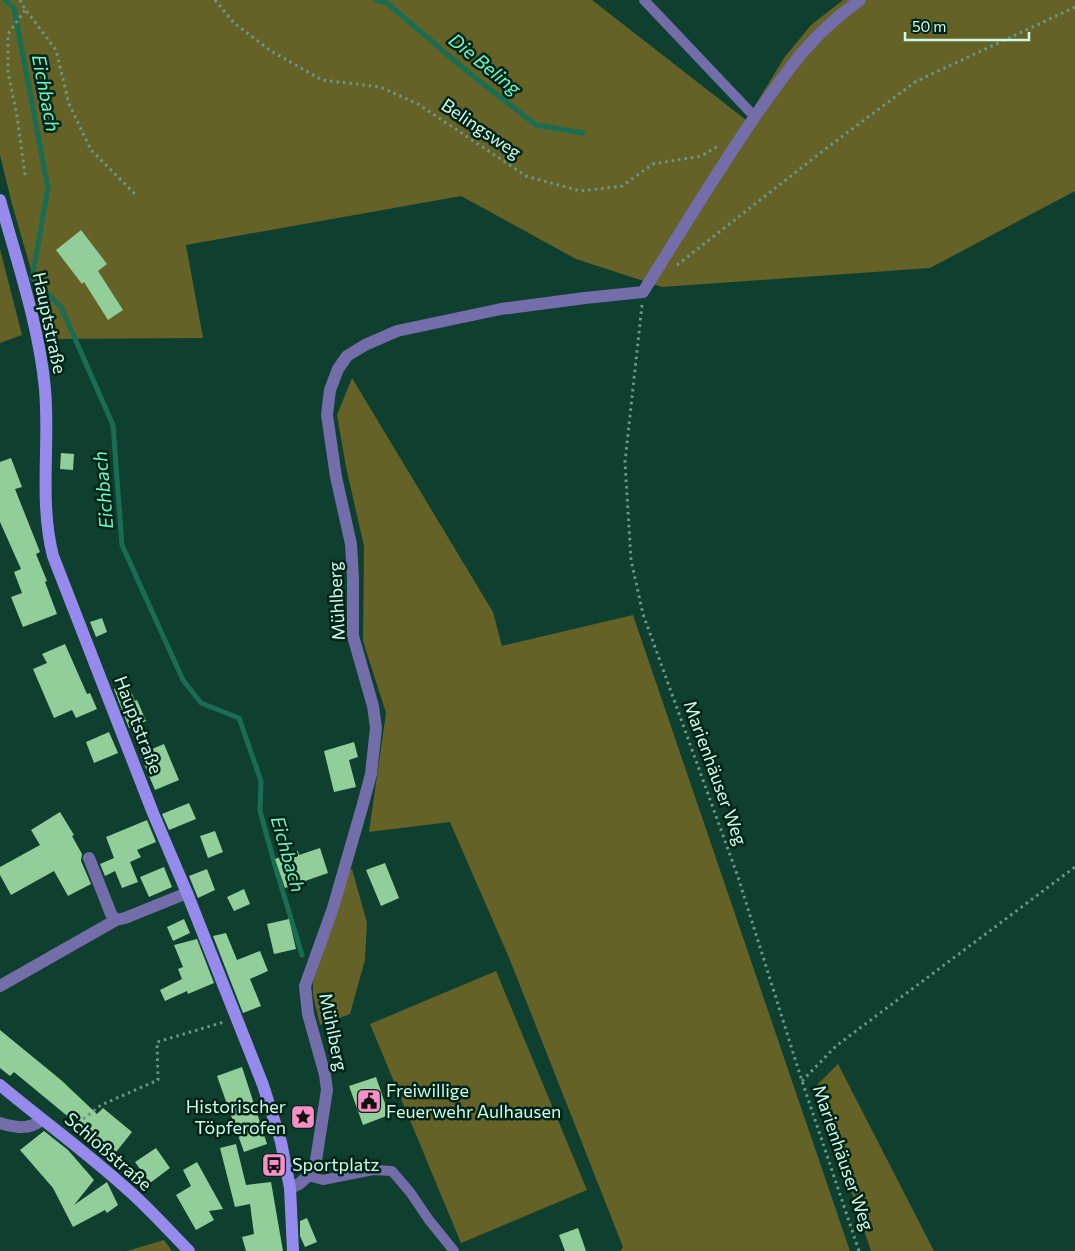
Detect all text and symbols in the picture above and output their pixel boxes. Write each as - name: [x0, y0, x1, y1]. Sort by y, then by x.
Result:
- scale bar: [905, 10, 1029, 42]
- text: 50 m: [912, 17, 946, 35]
- water label: Die Beling: [445, 28, 526, 100]
- water label: Eichbach: [28, 52, 65, 133]
- street label: Belingsweg: [437, 93, 526, 163]
- street label: Hauptstraße: [28, 270, 71, 376]
- water label: Eichbach: [88, 450, 117, 530]
- street label: Mühlberg: [323, 561, 349, 641]
- street label: Hauptstraße: [110, 673, 168, 777]
- street label: Marienhäuser Weg: [680, 697, 752, 848]
- water label: Eichbach: [267, 813, 310, 895]
- street label: Mühlberg: [315, 991, 353, 1073]
- place label: Freiwillige Feuerwehr Aulhausen: [386, 1079, 561, 1122]
- street label: Marienhäuser Weg: [809, 1082, 879, 1234]
- public building icon: Freiwillige Feuerwehr Aulhausen: [356, 1088, 382, 1114]
- place label: Historischer Töpferofen: [186, 1095, 286, 1138]
- place icon: Historischer Töpferofen: [290, 1104, 316, 1130]
- street label: Schloßstraße: [61, 1107, 157, 1195]
- bus stop icon: Sportplatz: [261, 1152, 287, 1178]
- place label: Sportplatz: [292, 1153, 380, 1175]

